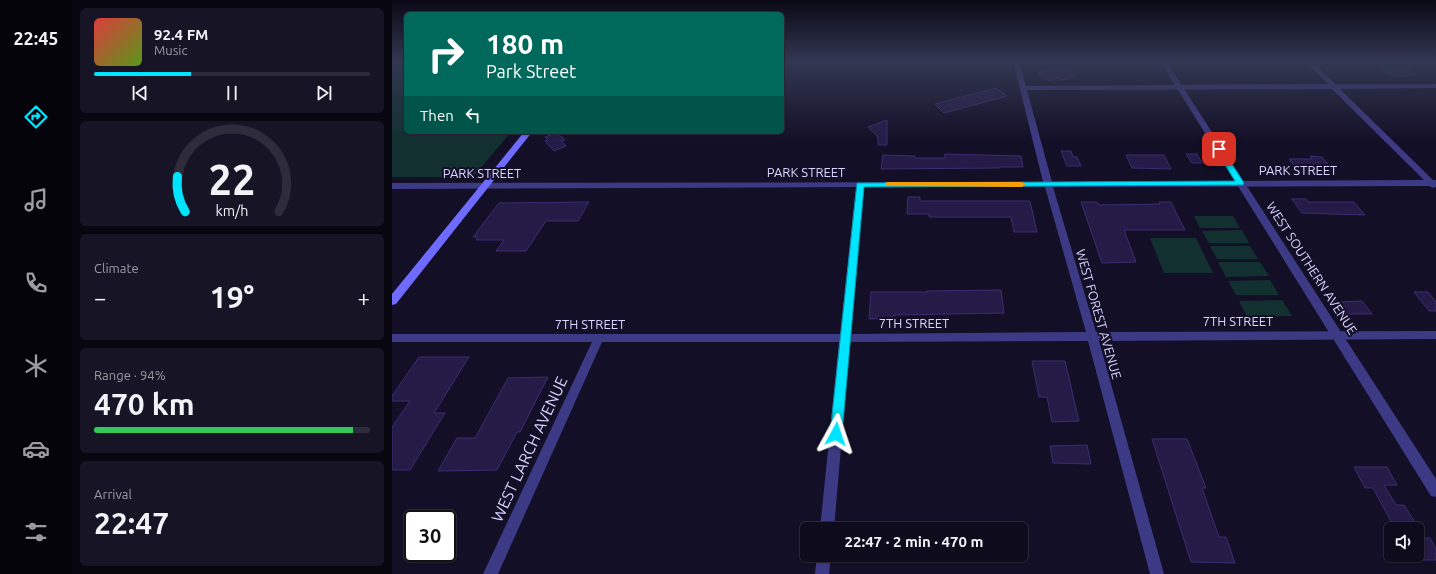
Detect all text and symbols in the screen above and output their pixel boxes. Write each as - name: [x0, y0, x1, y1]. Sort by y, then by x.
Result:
- text: 92.4 FM: [154, 26, 208, 43]
- text: 22:45: [13, 28, 59, 48]
- icon: right: [420, 28, 472, 80]
- text: 180 m: [486, 28, 564, 59]
- text: Music: [154, 43, 188, 57]
- text: Park Street: [486, 61, 576, 81]
- icon: previous: [129, 82, 151, 104]
- icon: pause: [221, 82, 243, 104]
- icon: next: [313, 82, 335, 104]
- icon: directions: [22, 103, 50, 131]
- icon: left: [462, 104, 484, 126]
- text: Then: [420, 107, 454, 124]
- pin: [1202, 132, 1236, 166]
- icon: arrive: [1208, 138, 1230, 160]
- text: 22: [209, 156, 255, 203]
- street label: PARK STREET: [1259, 163, 1337, 177]
- street label: PARK STREET: [767, 165, 845, 179]
- street label: PARK STREET: [443, 166, 521, 180]
- icon: music: [22, 186, 50, 214]
- street label: WEST SOUTHERN AVENUE: [1264, 199, 1360, 337]
- text: km/h: [216, 202, 248, 218]
- street label: WEST FOREST AVENUE: [1074, 247, 1124, 381]
- text: Climate: [94, 261, 139, 275]
- icon: phone: [22, 269, 50, 297]
- text: 19°: [210, 280, 254, 314]
- text: −: [94, 285, 106, 310]
- text: +: [358, 285, 370, 310]
- street label: 7TH STREET: [1203, 314, 1273, 328]
- street label: 7TH STREET: [879, 316, 949, 330]
- street label: 7TH STREET: [555, 317, 625, 331]
- icon: climate: [22, 352, 50, 380]
- text: Range · 94%: [94, 368, 166, 382]
- street label: WEST LARCH AVENUE: [487, 374, 571, 524]
- text: 470 km: [94, 387, 195, 421]
- position arrow: [815, 413, 857, 455]
- icon: car: [22, 435, 50, 463]
- text: Arrival: [94, 487, 132, 501]
- text: 22:47: [94, 506, 169, 540]
- speed limit sign: 30: [404, 510, 456, 562]
- icon: filters: [22, 518, 50, 546]
- map controls: [1384, 522, 1424, 562]
- button: sound: [1384, 522, 1424, 562]
- text: 22:47 · 2 min · 470 m: [845, 533, 983, 550]

